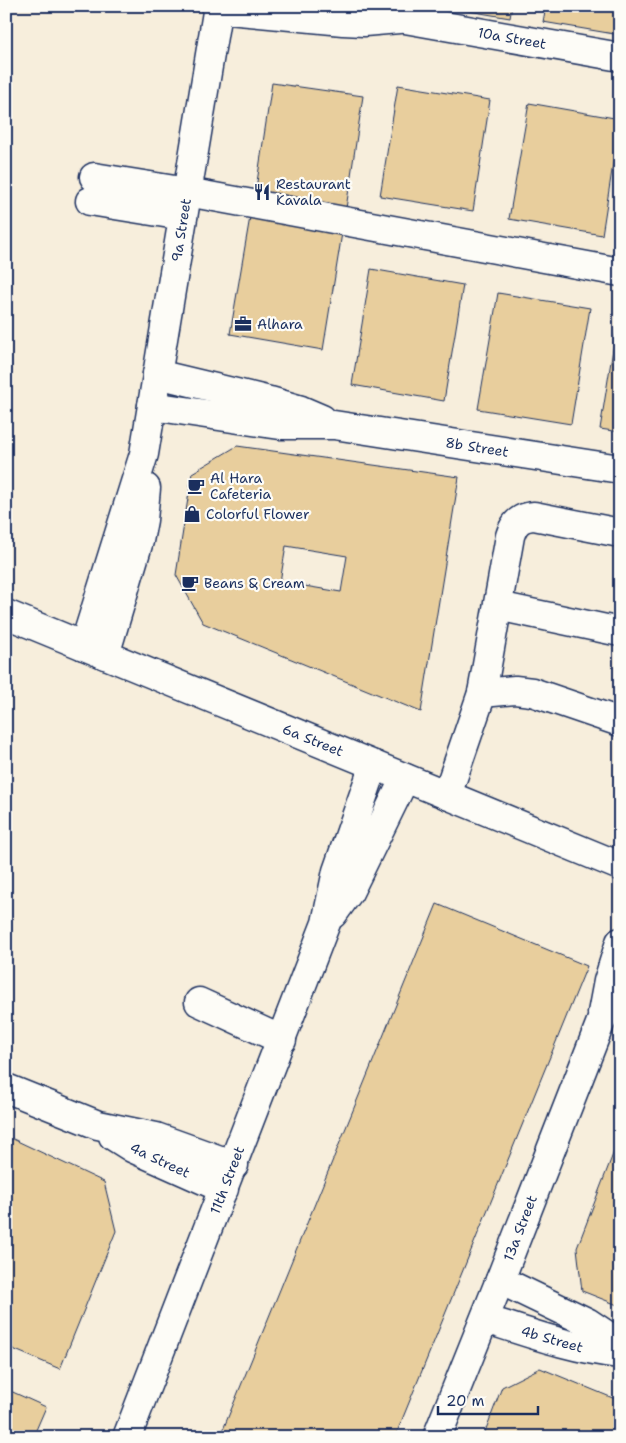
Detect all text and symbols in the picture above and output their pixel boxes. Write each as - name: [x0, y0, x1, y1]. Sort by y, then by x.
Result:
- street label: 10a Street: [476, 23, 548, 53]
- place label: Restaurant Kavala: [276, 175, 351, 209]
- restaurant icon: Restaurant Kavala: [252, 182, 272, 202]
- street label: 9a Street: [167, 197, 195, 263]
- office icon: Alhara: [233, 314, 253, 334]
- place label: Alhara: [257, 315, 303, 333]
- street label: 8b Street: [444, 433, 510, 461]
- place label: Al Hara Cafeteria: [210, 469, 272, 503]
- cafe icon: Al Hara Cafeteria: [186, 476, 206, 496]
- shop icon: Colorful Flower: [182, 504, 202, 524]
- place label: Colorful Flower: [206, 505, 310, 523]
- cafe icon: Beans & Cream: [180, 573, 200, 593]
- place label: Beans & Cream: [204, 574, 305, 592]
- street label: 6a Street: [280, 720, 346, 760]
- street label: 4a Street: [127, 1138, 193, 1182]
- street label: 11th Street: [206, 1143, 248, 1217]
- street label: 13a Street: [499, 1192, 541, 1264]
- street label: 4b Street: [519, 1322, 585, 1356]
- scale bar: [438, 1383, 538, 1415]
- text: 20 m: [446, 1391, 485, 1411]

